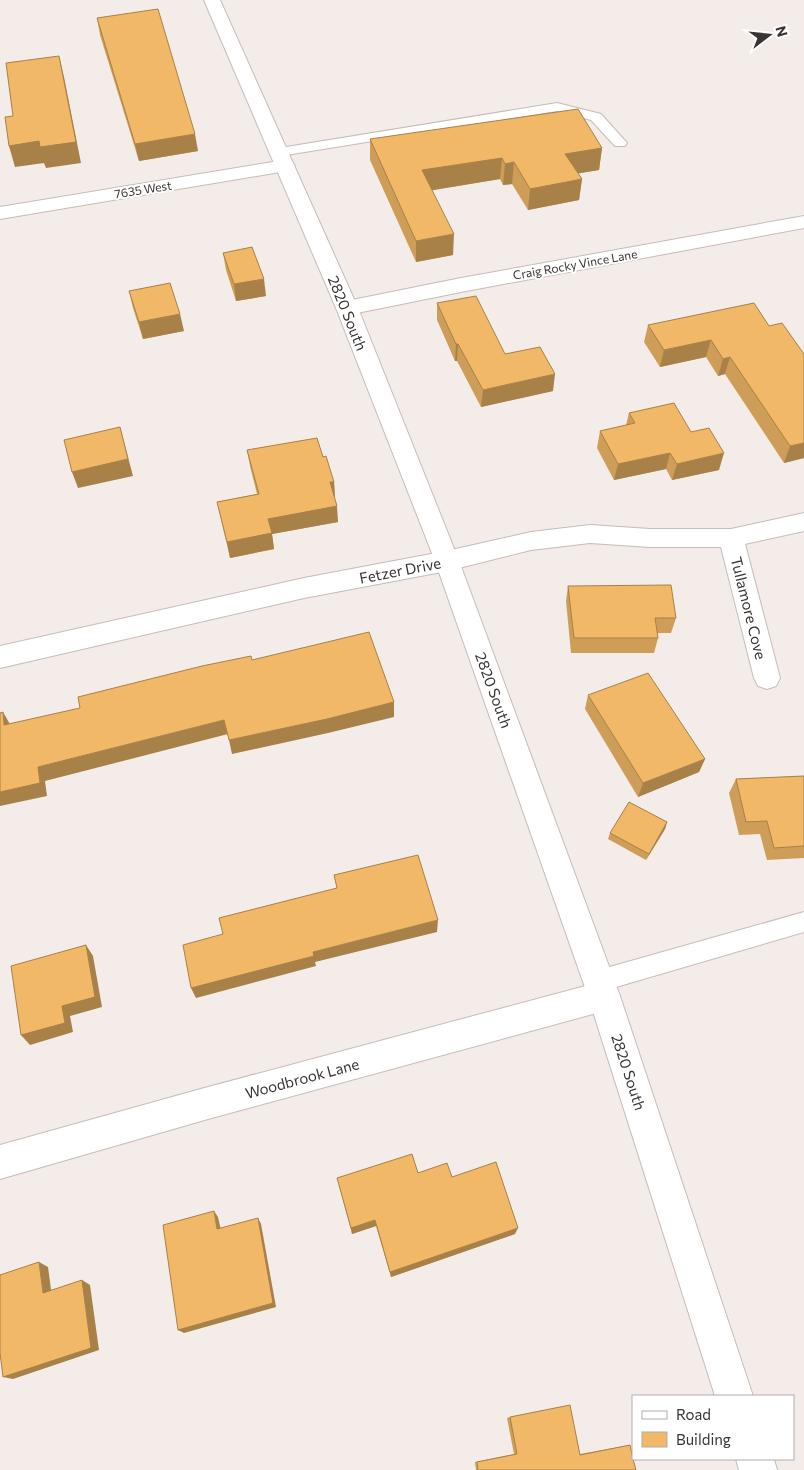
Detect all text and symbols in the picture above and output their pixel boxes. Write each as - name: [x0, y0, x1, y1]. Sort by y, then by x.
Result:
- north arrow: [744, 10, 794, 60]
- text: N: [772, 24, 792, 39]
- street label: 7635 West: [113, 178, 173, 200]
- street label: Craig Rocky Vince Lane: [512, 246, 638, 282]
- street label: 2820 South: [325, 273, 371, 353]
- street label: Fetzer Drive: [358, 553, 442, 587]
- street label: Tullamore Cove: [728, 555, 770, 661]
- street label: 2820 South: [472, 650, 516, 730]
- street label: 2820 South: [608, 1032, 650, 1112]
- street label: Woodbrook Lane: [243, 1054, 361, 1102]
- legend: [632, 1395, 794, 1460]
- text: Road: [676, 1405, 711, 1423]
- text: Building: [676, 1430, 731, 1448]

